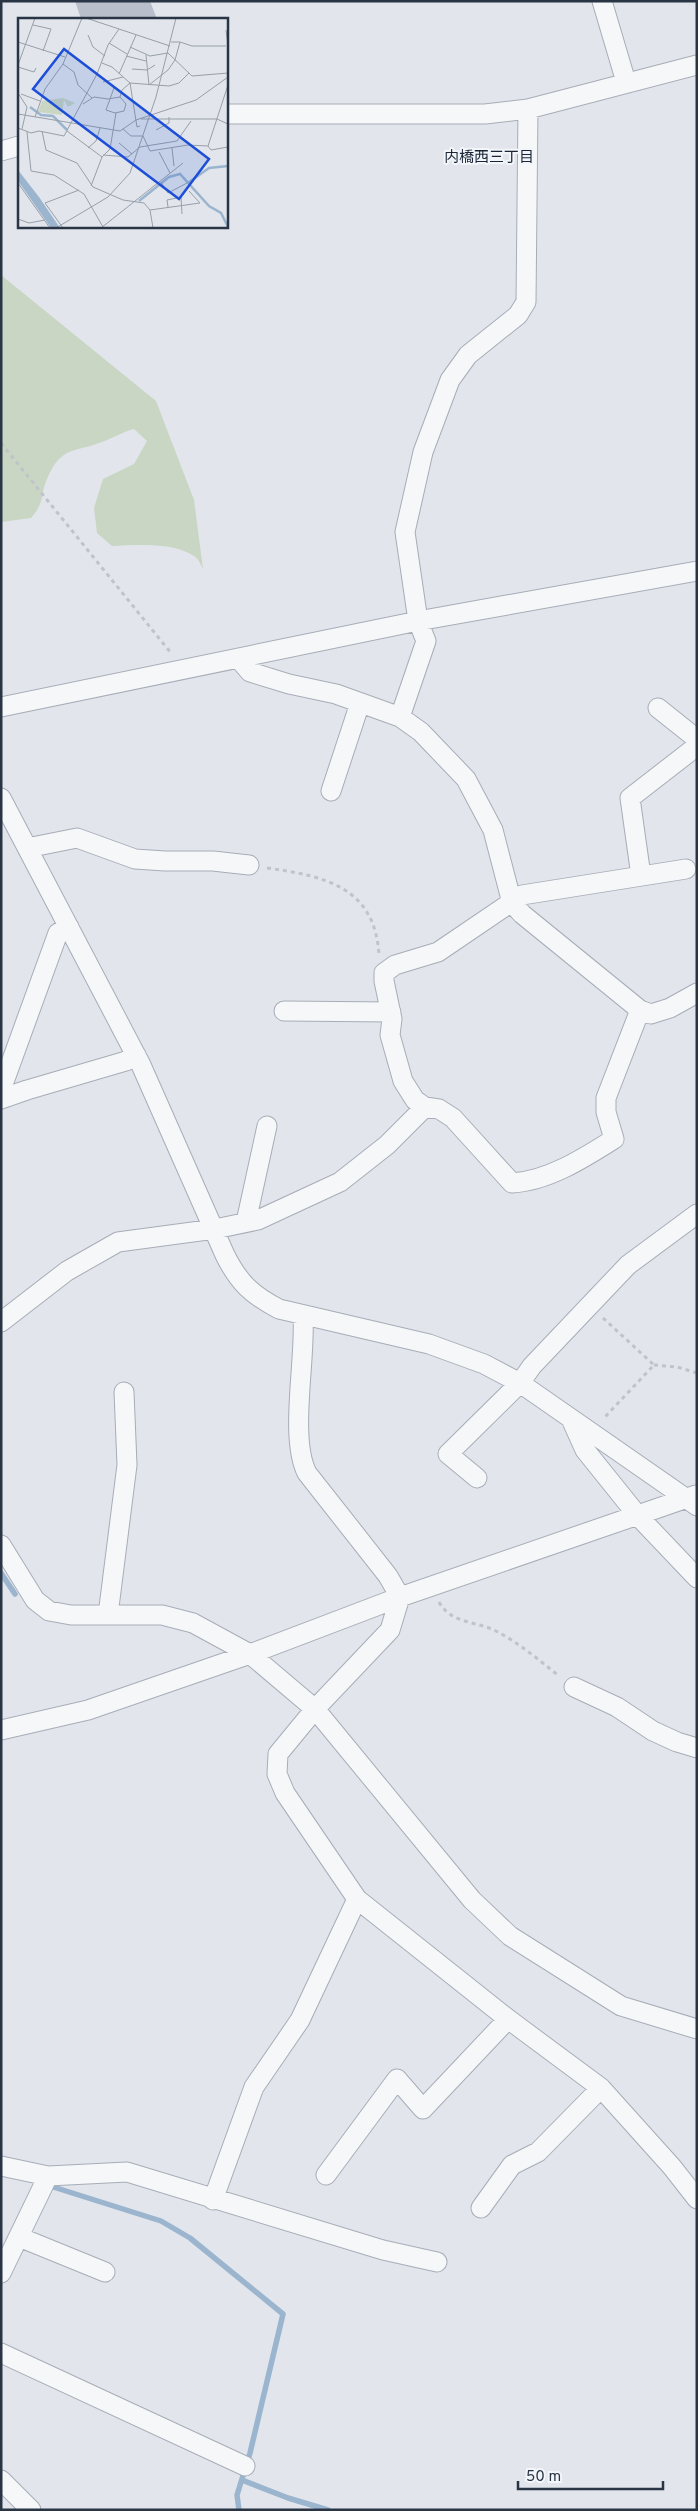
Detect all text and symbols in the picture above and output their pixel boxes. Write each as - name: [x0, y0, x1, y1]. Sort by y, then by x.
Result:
- inset map: [18, 18, 228, 228]
- district label: 内橋西三丁目: [444, 149, 534, 168]
- scale bar: [518, 2458, 663, 2490]
- text: 50 m: [526, 2468, 561, 2487]

